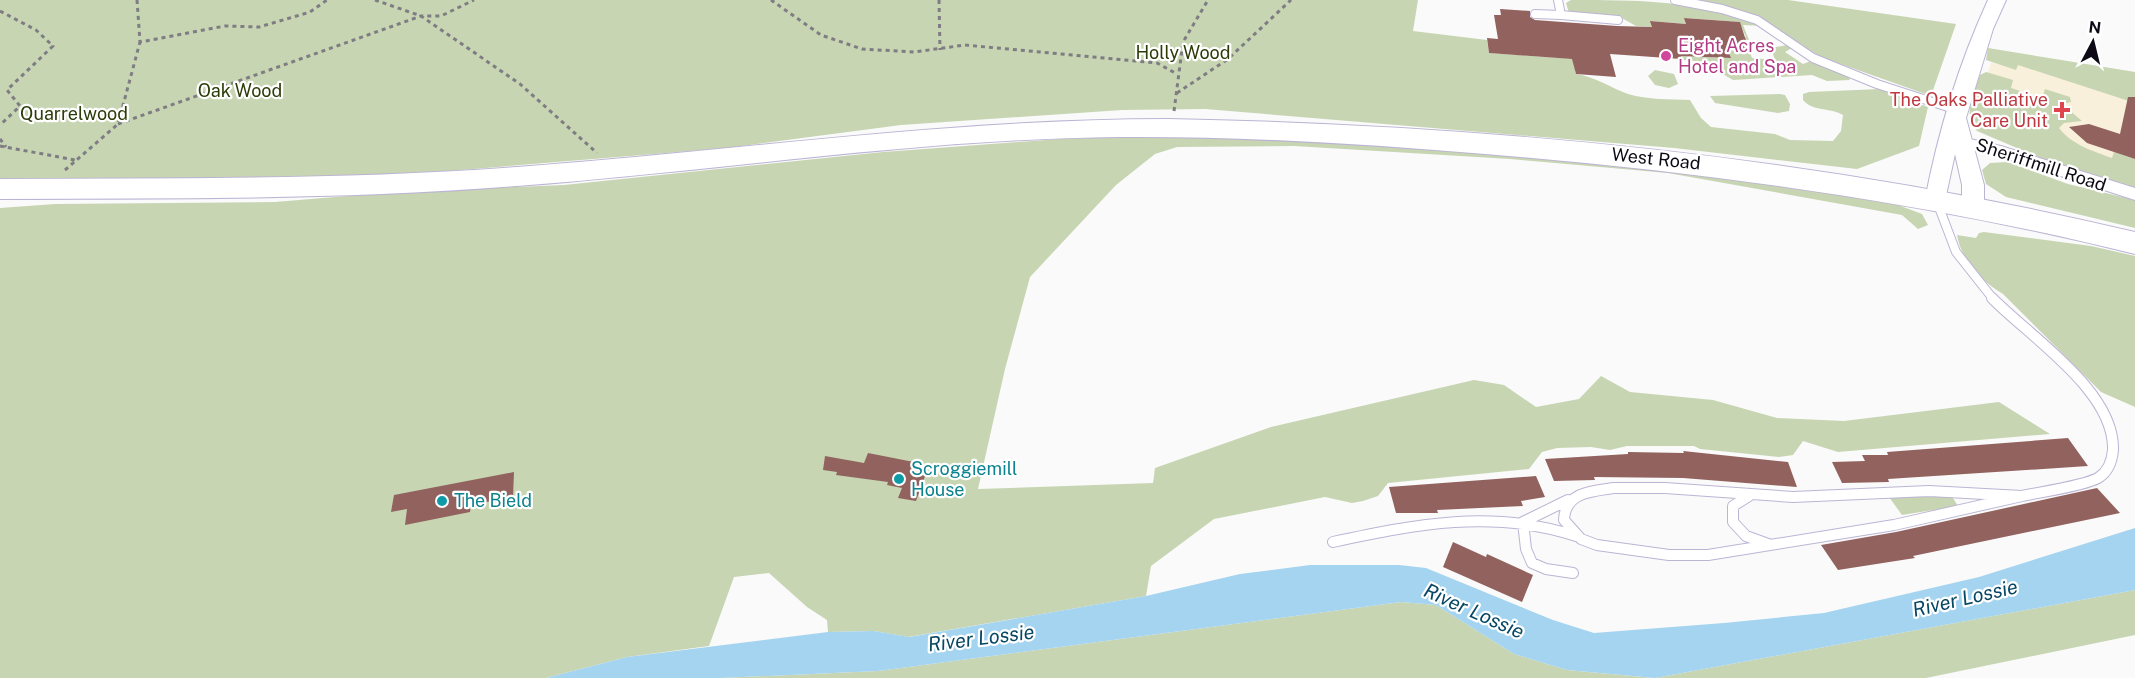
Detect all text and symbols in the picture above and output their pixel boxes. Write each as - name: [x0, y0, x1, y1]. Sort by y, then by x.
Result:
- north arrow: [2063, 12, 2123, 72]
- text: N: [2087, 17, 2102, 38]
- place label: Eight Acres Hotel and Spa: [1678, 35, 1796, 77]
- park label: Holly Wood: [1135, 42, 1231, 63]
- marker: Eight Acres Hotel and Spa: [1659, 49, 1673, 63]
- park label: Oak Wood: [198, 80, 282, 101]
- place label: The Oaks Palliative Care Unit: [1890, 89, 2048, 131]
- marker: The Oaks Palliative Care Unit: [2053, 101, 2071, 119]
- park label: Quarrelwood: [20, 103, 128, 124]
- street label: Sheriffmill Road: [1973, 134, 2109, 195]
- street label: West Road: [1610, 143, 1702, 174]
- place label: Scroggiemill House: [911, 458, 1017, 500]
- marker: Scroggiemill House: [892, 472, 906, 486]
- place label: The Bield: [454, 490, 532, 511]
- marker: The Bield: [435, 494, 449, 508]
- water label: River Lossie: [1910, 574, 2020, 622]
- water label: River Lossie: [1420, 578, 1528, 644]
- water label: River Lossie: [926, 620, 1036, 656]

